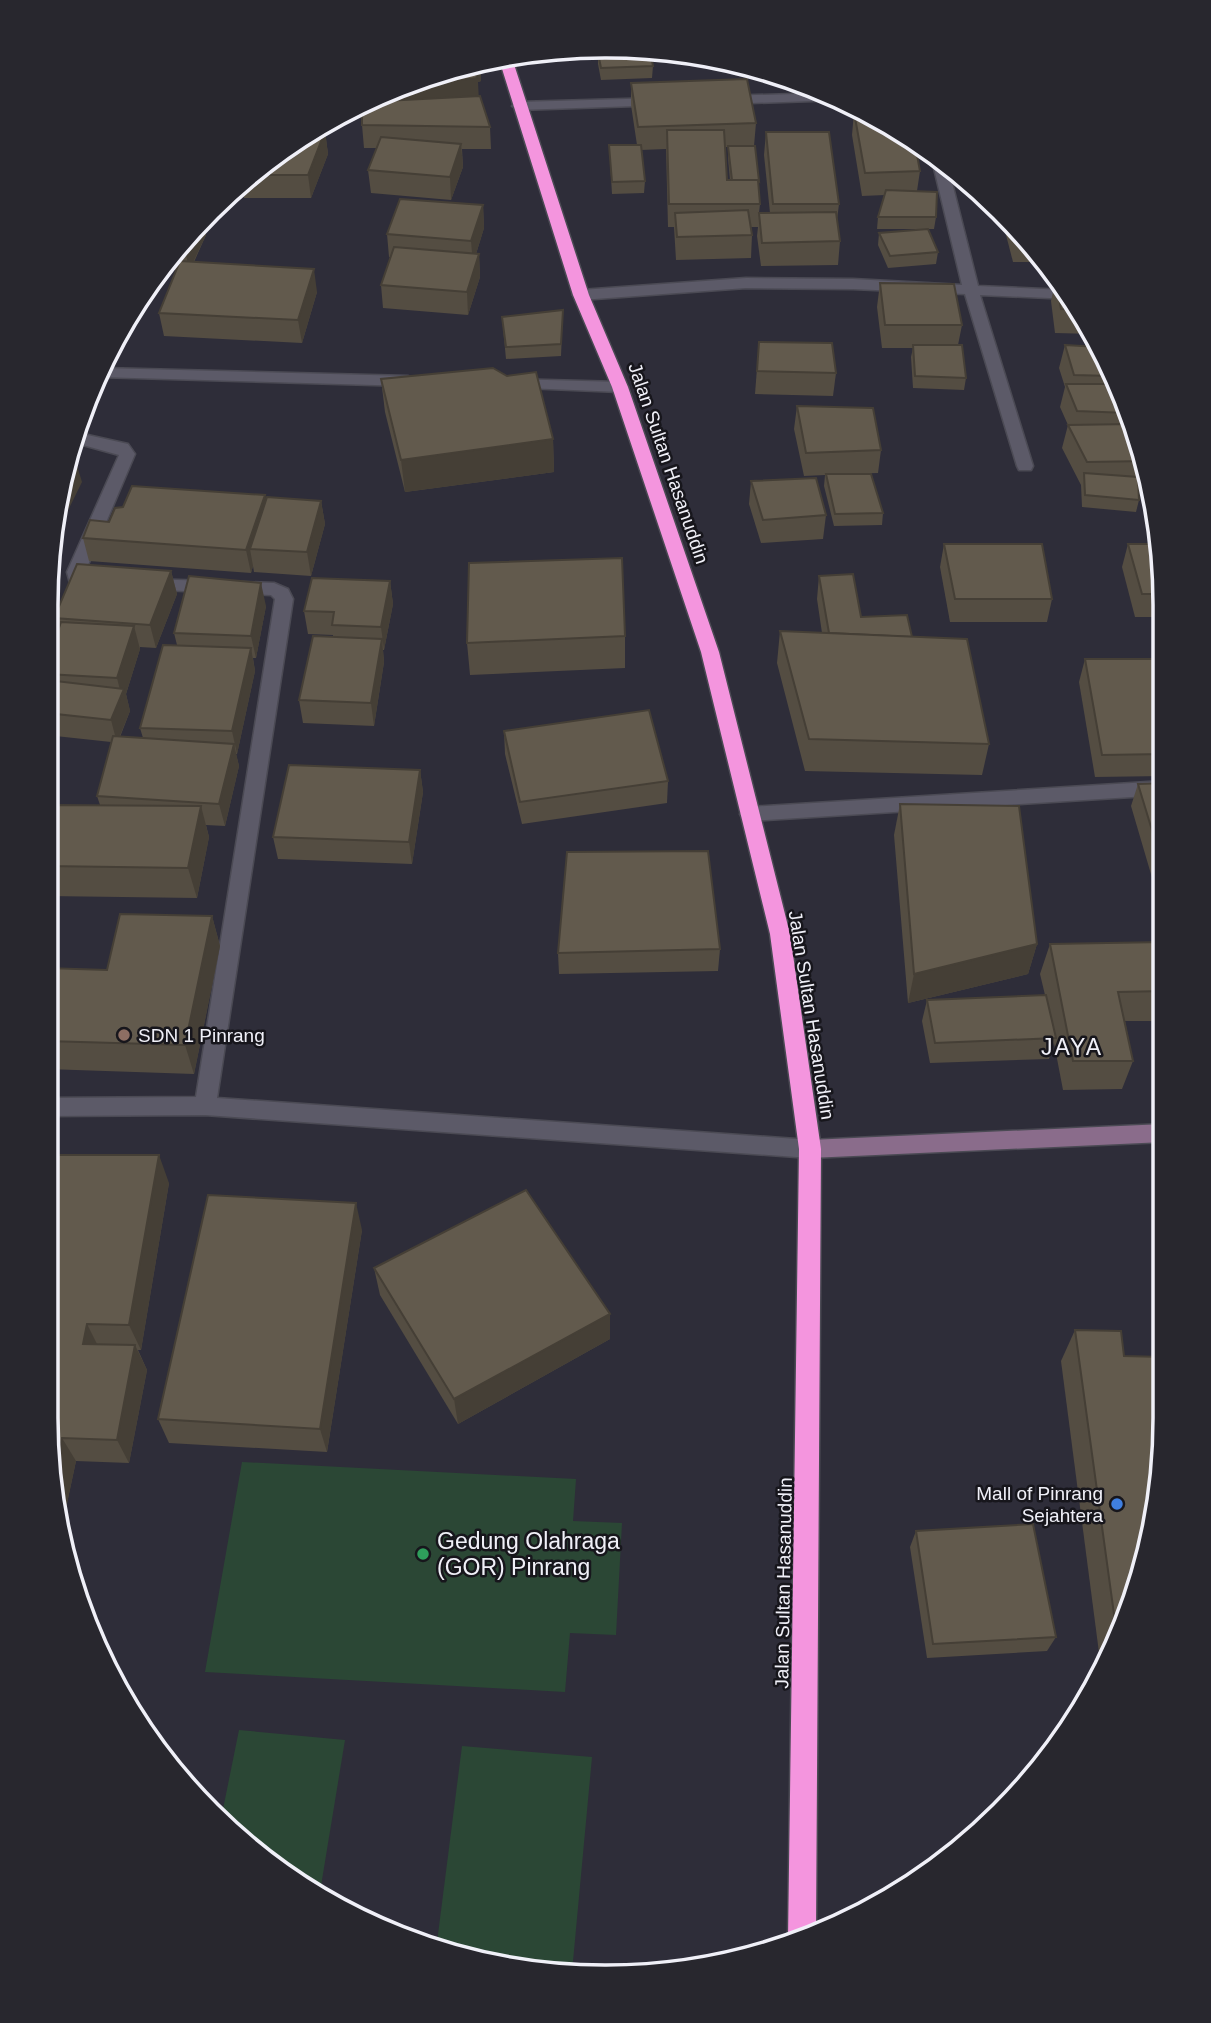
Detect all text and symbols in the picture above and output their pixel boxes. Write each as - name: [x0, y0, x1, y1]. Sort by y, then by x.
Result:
- street label: Jalan Sultan Hasanuddin: [624, 360, 713, 566]
- street label: Jalan Sultan Hasanuddin: [785, 909, 838, 1121]
- place label: SDN 1 Pinrang: [138, 1025, 265, 1046]
- marker: SDN 1 Pinrang: [116, 1027, 132, 1043]
- district label: JAYA: [1041, 1034, 1103, 1060]
- street label: Jalan Sultan Hasanuddin: [771, 1477, 796, 1689]
- place label: Mall of Pinrang Sejahtera: [976, 1483, 1103, 1526]
- marker: Mall of Pinrang Sejahtera: [1109, 1496, 1125, 1512]
- place label: Gedung Olahraga (GOR) Pinrang: [437, 1528, 620, 1580]
- marker: Gedung Olahraga (GOR) Pinrang: [415, 1546, 431, 1562]

